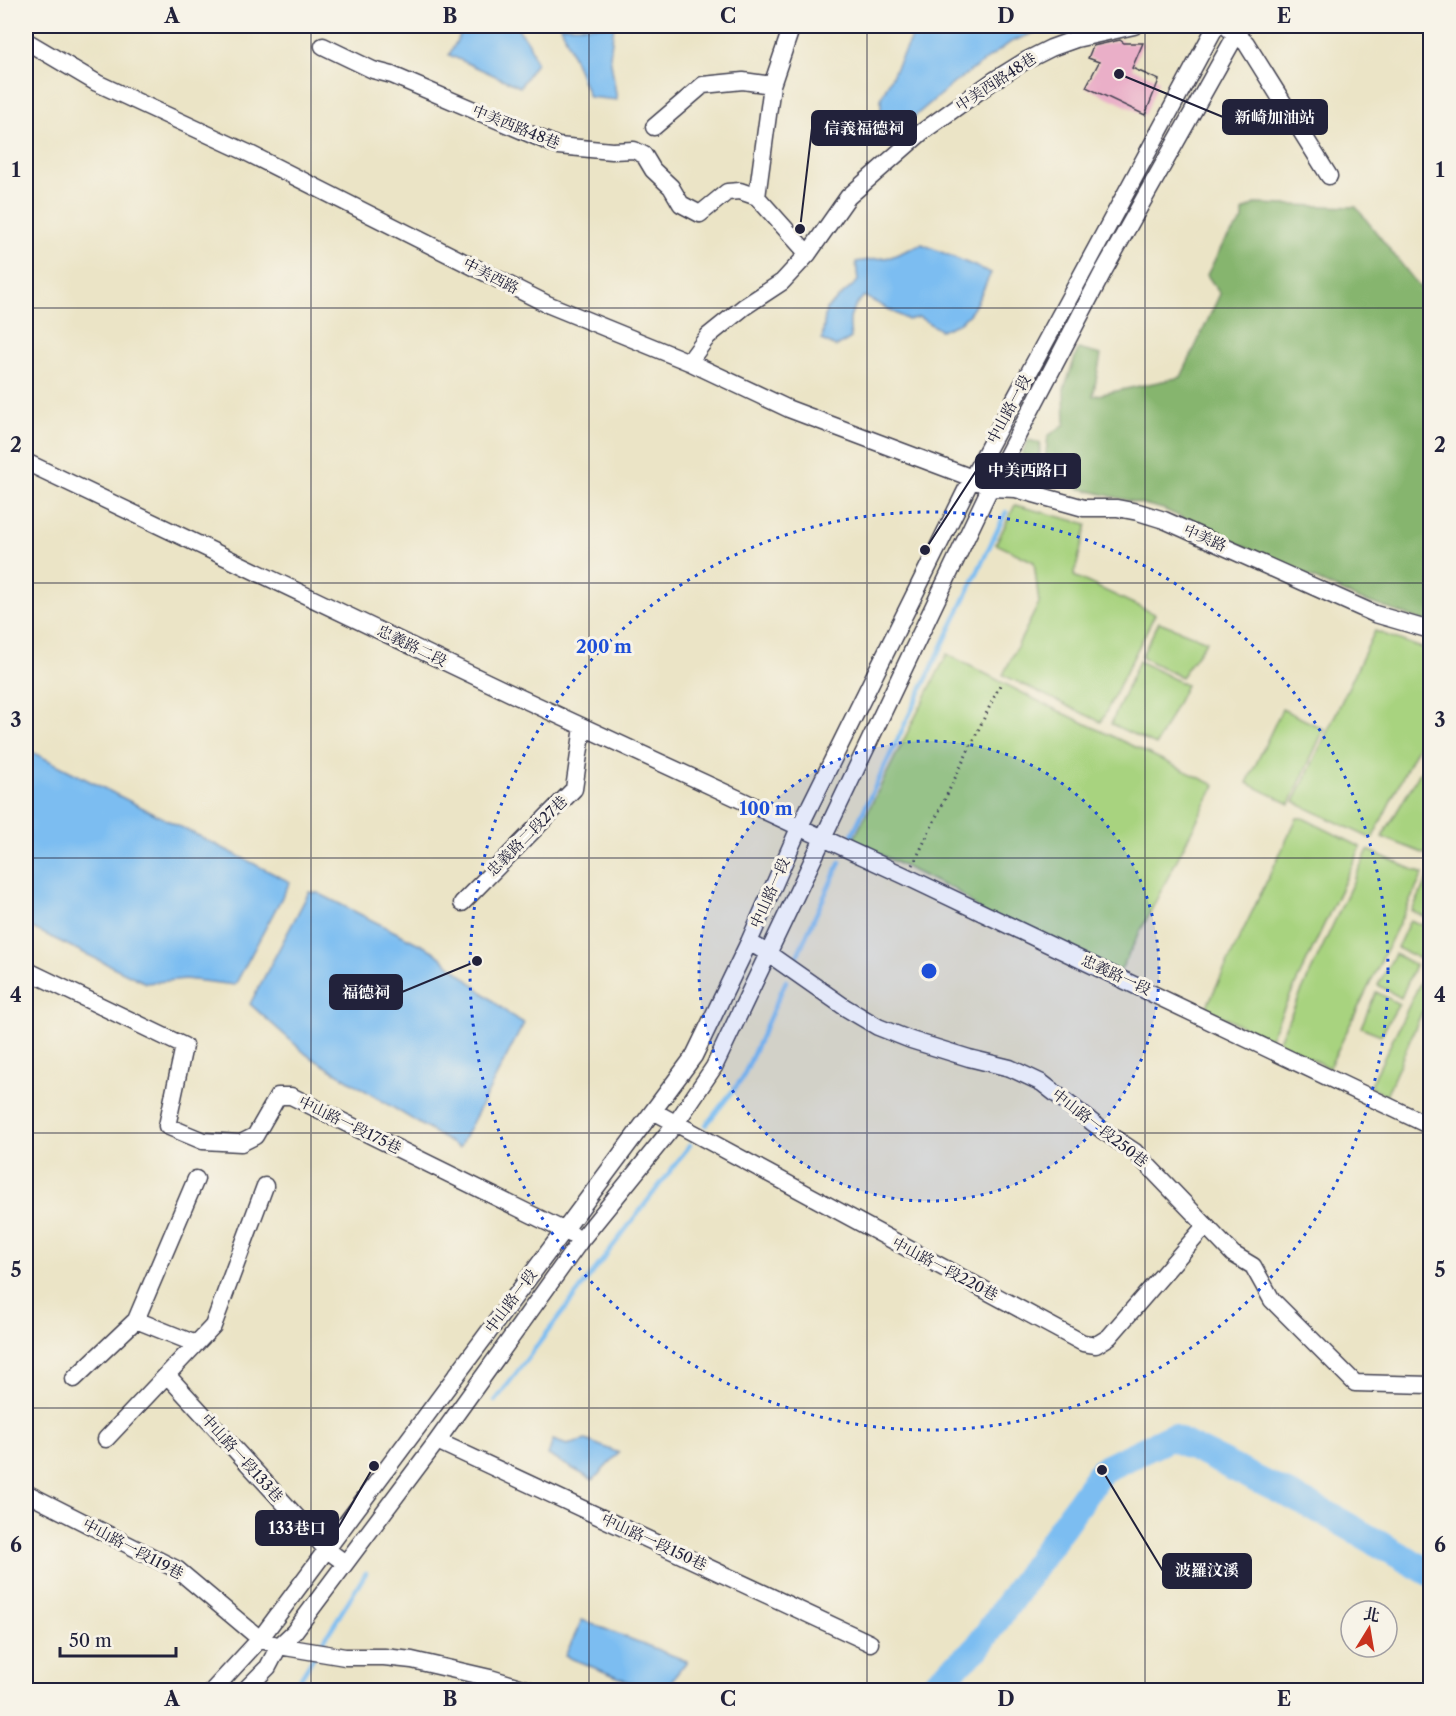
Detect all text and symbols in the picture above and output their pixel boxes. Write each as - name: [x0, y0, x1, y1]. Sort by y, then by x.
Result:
- text: A: [163, 4, 180, 28]
- text: B: [443, 4, 458, 28]
- text: C: [720, 4, 736, 28]
- text: D: [997, 4, 1015, 28]
- text: E: [1277, 4, 1291, 28]
- street label: 中美西路48巷: [952, 48, 1040, 115]
- street label: 中美西路48巷: [470, 100, 563, 153]
- callout: 新崎加油站: [1223, 100, 1327, 134]
- text: 新崎加油站: [1235, 107, 1315, 127]
- callout: 信義福德祠: [812, 111, 916, 145]
- text: 信義福德祠: [824, 118, 904, 138]
- text: 1: [12, 158, 21, 182]
- text: 1: [1436, 158, 1445, 182]
- street label: 中美西路: [460, 253, 522, 298]
- street label: 中山路一段: [983, 371, 1035, 446]
- text: 2: [10, 433, 22, 457]
- text: 2: [1434, 433, 1446, 457]
- callout: 中美西路口: [976, 454, 1080, 488]
- text: 中美西路口: [988, 460, 1068, 480]
- street label: 中美路: [1181, 520, 1230, 555]
- street label: 忠義路二段: [374, 621, 450, 671]
- text: 200 m: [576, 636, 632, 658]
- text: 3: [10, 708, 22, 732]
- text: 3: [1434, 708, 1446, 732]
- street label: 忠義路二段27巷: [482, 791, 571, 880]
- text: 100 m: [739, 798, 793, 820]
- street label: 中山路一段: [746, 855, 793, 931]
- street label: 忠義路一段: [1078, 950, 1154, 999]
- centre of rings: [919, 961, 939, 981]
- callout: 福德祠: [330, 975, 402, 1009]
- text: 福德祠: [342, 982, 390, 1002]
- text: 4: [10, 983, 22, 1007]
- text: 4: [1434, 983, 1446, 1007]
- street label: 中山路一段250巷: [1049, 1084, 1152, 1171]
- street label: 中山路一段175巷: [296, 1091, 405, 1158]
- street label: 中山路一段220巷: [889, 1233, 1001, 1304]
- text: 5: [10, 1258, 22, 1282]
- text: 5: [1434, 1258, 1446, 1282]
- street label: 中山路一段: [480, 1265, 541, 1336]
- street label: 中山路一段133巷: [198, 1409, 287, 1506]
- street label: 中山路一段150巷: [599, 1509, 710, 1574]
- callout: 133巷口: [256, 1511, 338, 1545]
- street label: 中山路一段119巷: [80, 1514, 187, 1583]
- text: 133巷口: [268, 1518, 326, 1538]
- text: 6: [10, 1533, 22, 1557]
- text: 6: [1434, 1533, 1446, 1557]
- callout: 波羅汶溪: [1163, 1554, 1251, 1588]
- text: 波羅汶溪: [1175, 1560, 1239, 1580]
- north arrow: [1339, 1599, 1399, 1659]
- text: 北: [1362, 1603, 1382, 1626]
- scale bar: [60, 1620, 176, 1658]
- text: 50 m: [69, 1630, 112, 1652]
- text: A: [163, 1687, 180, 1711]
- text: B: [443, 1687, 458, 1711]
- text: C: [720, 1687, 736, 1711]
- text: D: [997, 1687, 1015, 1711]
- text: E: [1277, 1687, 1291, 1711]

